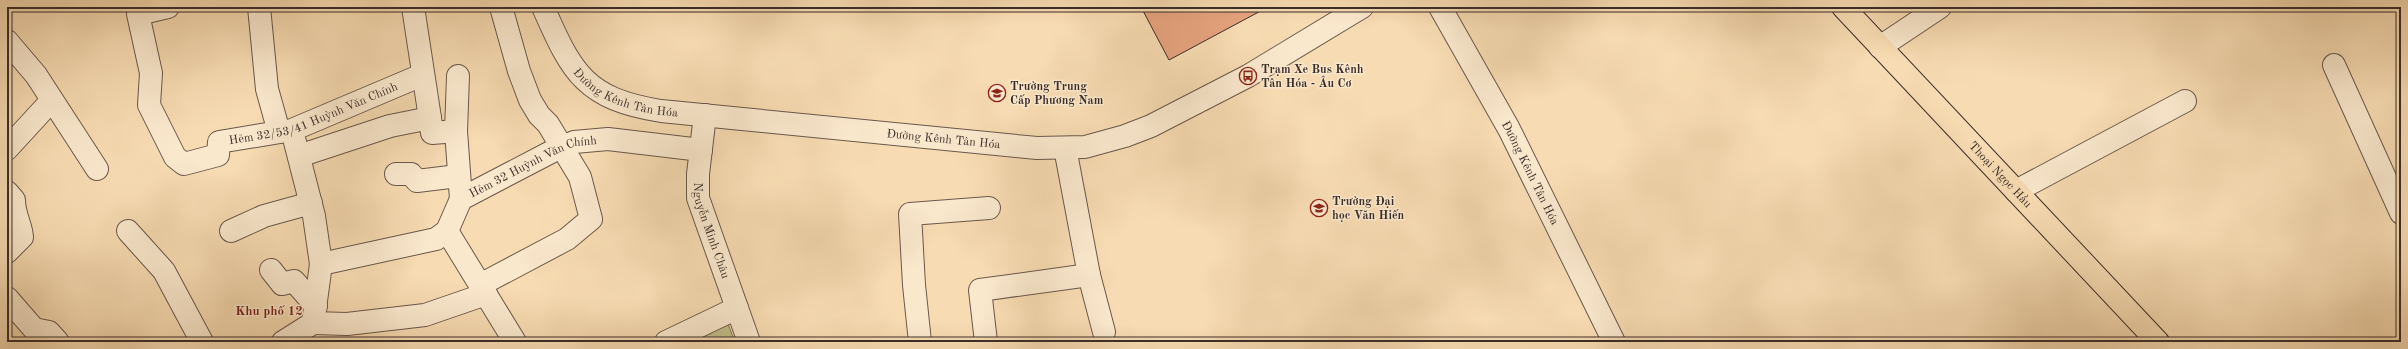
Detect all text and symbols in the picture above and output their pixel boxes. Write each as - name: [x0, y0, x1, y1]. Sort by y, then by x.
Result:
- place label: Trạm Xe Bus Kênh Tân Hóa - Âu Cơ: [1261, 64, 1364, 90]
- bus stop icon: Trạm Xe Bus Kênh Tân Hóa - Âu Cơ: [1238, 66, 1258, 86]
- street label: Đường Kênh Tân Hóa: [571, 67, 679, 120]
- street label: Hẻm 32/53/41 Huỳnh Văn Chính: [228, 81, 400, 147]
- place label: Trường Trung Cấp Phương Nam: [1010, 81, 1104, 107]
- school or university icon: Trường Trung Cấp Phương Nam: [987, 83, 1007, 103]
- street label: Đường Kênh Tân Hóa: [1499, 119, 1560, 227]
- street label: Đường Kênh Tân Hóa: [886, 128, 1001, 151]
- street label: Hẻm 32 Huỳnh Văn Chính: [468, 135, 598, 200]
- street label: Thoại Ngọc Hầu: [1966, 140, 2034, 211]
- street label: Nguyễn Minh Châu: [691, 182, 731, 281]
- place label: Trường Đại học Văn Hiến: [1332, 196, 1405, 222]
- school or university icon: Trường Đại học Văn Hiến: [1309, 198, 1329, 218]
- district label: Khu phố 12: [235, 305, 303, 318]

